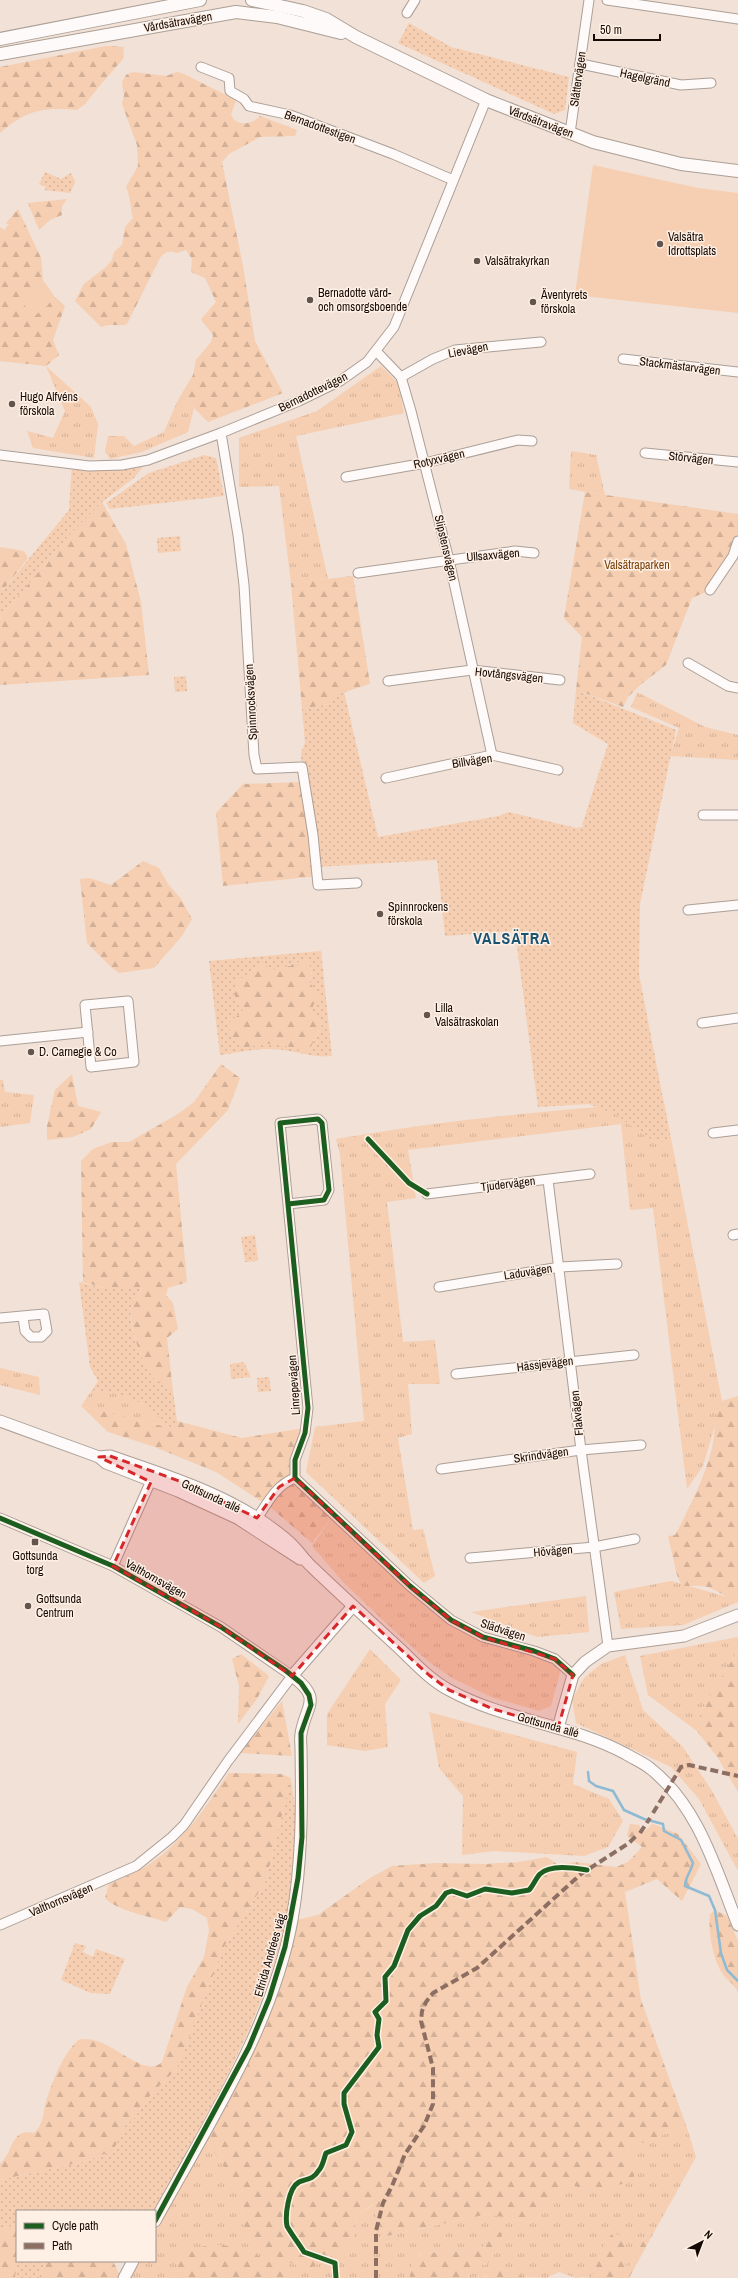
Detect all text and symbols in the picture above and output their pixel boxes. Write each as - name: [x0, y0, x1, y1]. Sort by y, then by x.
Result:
- street label: Vårdsätravägen: [143, 8, 213, 36]
- scale bar: [594, 16, 660, 42]
- text: 50 m: [600, 22, 622, 38]
- street label: Slåttervägen: [566, 51, 590, 107]
- street label: Hagelgränd: [618, 65, 672, 91]
- street label: Vårdsätravägen: [506, 102, 576, 142]
- street label: Bernadottestigen: [282, 107, 358, 147]
- place label: Valsätra Idrottsplats: [668, 229, 716, 259]
- marker: Valsätra Idrottsplats: [655, 239, 665, 249]
- place label: Valsätrakyrkan: [485, 253, 549, 269]
- marker: Valsätrakyrkan: [472, 256, 482, 266]
- place label: Bernadotte vård- och omsorgsboende: [318, 285, 407, 315]
- place label: Äventyrets förskola: [540, 287, 587, 317]
- marker: Bernadotte vård- och omsorgsboende: [305, 295, 315, 305]
- marker: Äventyrets förskola: [528, 297, 538, 307]
- street label: Lievägen: [447, 338, 489, 362]
- street label: Stackmästarvägen: [639, 353, 721, 379]
- street label: Bernadottevägen: [276, 368, 350, 416]
- place label: Hugo Alfvéns förskola: [20, 389, 78, 419]
- marker: Hugo Alfvéns förskola: [7, 399, 17, 409]
- street label: Rotyxvägen: [412, 445, 466, 473]
- street label: Störvägen: [668, 448, 714, 468]
- street label: Slipstensvägen: [431, 513, 461, 583]
- street label: Ullsaxvägen: [466, 545, 520, 565]
- park label: Valsätraparken: [604, 557, 670, 573]
- street label: Hovtångsvägen: [474, 663, 544, 687]
- street label: Spinnrocksvägen: [241, 664, 261, 740]
- street label: Billvägen: [451, 750, 493, 772]
- place label: Spinnrockens förskola: [388, 899, 448, 929]
- marker: Spinnrockens förskola: [375, 909, 385, 919]
- district label: VALSÄTRA: [473, 927, 551, 949]
- place label: Lilla Valsätraskolan: [435, 1000, 499, 1030]
- marker: Lilla Valsätraskolan: [422, 1010, 432, 1020]
- place label: D. Carnegie & Co: [39, 1044, 117, 1060]
- marker: D. Carnegie & Co: [26, 1047, 36, 1057]
- street label: Tjudervägen: [480, 1173, 536, 1195]
- street label: Laduvägen: [503, 1260, 553, 1284]
- street label: Hässjevägen: [516, 1353, 574, 1375]
- street label: Linrepevägen: [284, 1354, 304, 1416]
- street label: Flakvägen: [567, 1390, 587, 1436]
- street label: Skrindvägen: [513, 1443, 569, 1467]
- street label: Gottsunda allé: [179, 1475, 243, 1517]
- marker: Gottsunda torg: [30, 1537, 40, 1547]
- street label: Hövägen: [533, 1541, 573, 1561]
- place label: Gottsunda torg: [12, 1548, 58, 1578]
- street label: Valthornsvägen: [123, 1556, 189, 1602]
- place label: Gottsunda Centrum: [36, 1591, 82, 1621]
- marker: Gottsunda Centrum: [23, 1601, 33, 1611]
- street label: Slädvägen: [478, 1615, 528, 1645]
- street label: Gottsunda allé: [515, 1709, 581, 1741]
- street label: Valthornsvägen: [27, 1879, 95, 1921]
- street label: Elfrida Andrées väg: [250, 1911, 290, 1998]
- legend: [16, 2210, 156, 2262]
- text: Cycle path: [52, 2218, 99, 2234]
- north arrow: [682, 2222, 722, 2262]
- text: N: [702, 2227, 716, 2242]
- text: Path: [52, 2238, 72, 2254]

